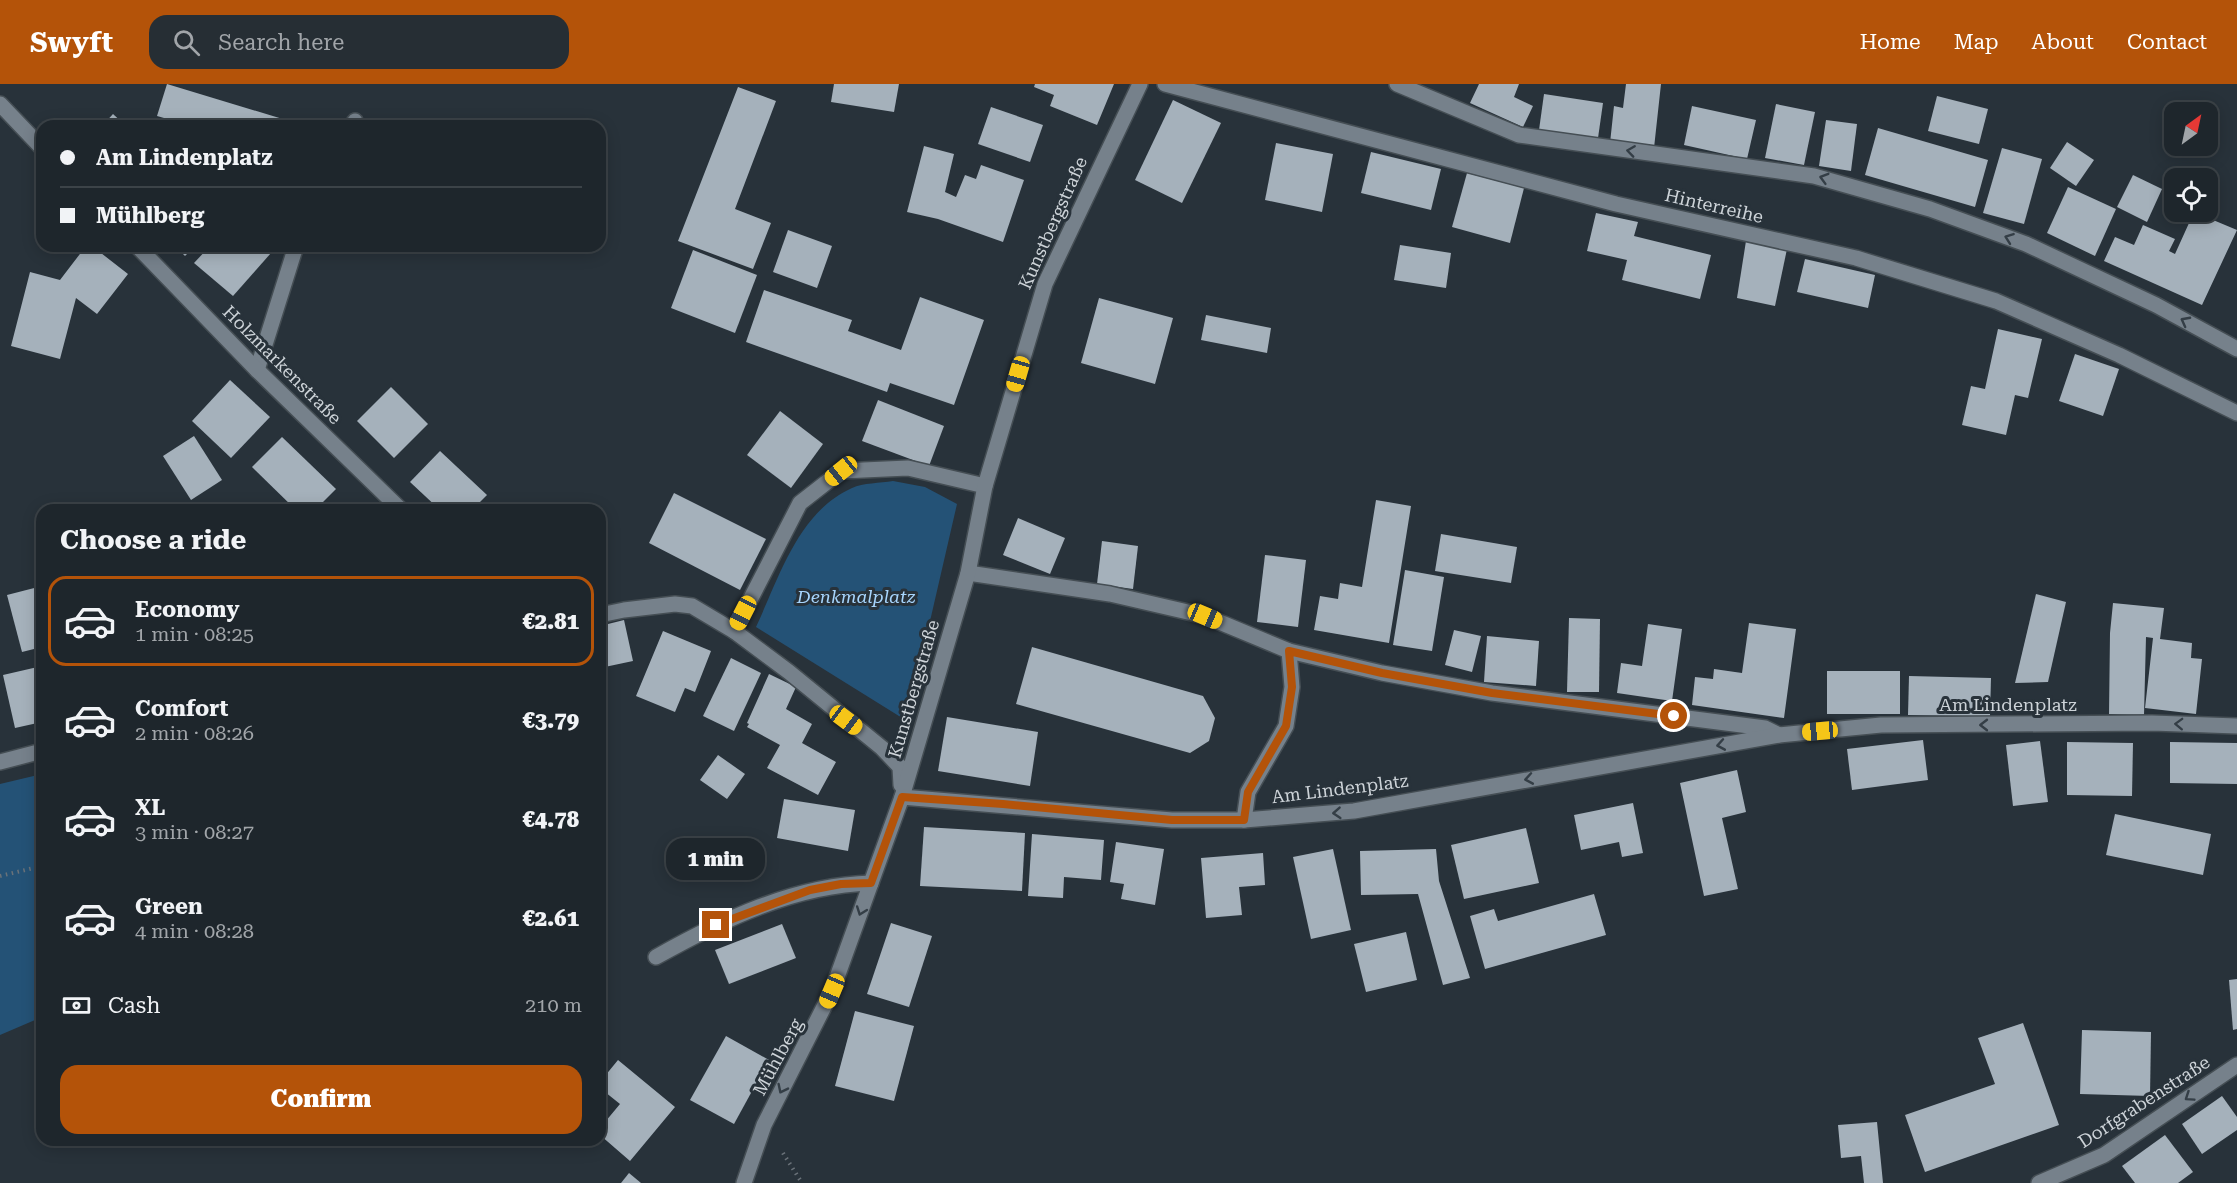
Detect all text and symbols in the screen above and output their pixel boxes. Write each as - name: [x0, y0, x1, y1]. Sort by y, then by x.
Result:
- search box: [149, 15, 569, 69]
- text: Swyft: [30, 26, 113, 59]
- icon: search: [170, 26, 203, 59]
- text: Search here: [218, 30, 344, 55]
- text: Home: [1860, 30, 1921, 54]
- text: Map: [1954, 30, 1999, 54]
- text: About: [2032, 30, 2094, 54]
- text: Contact: [2127, 30, 2207, 54]
- north arrow: [2164, 102, 2218, 156]
- map controls: [2164, 102, 2218, 222]
- text: Am Lindenplatz: [96, 145, 273, 170]
- one-way arrow: [1626, 145, 1635, 158]
- street label: Kunstbergstraße: [1014, 153, 1091, 292]
- button: locate: [2164, 168, 2218, 222]
- one-way arrow: [1819, 173, 1829, 186]
- street label: Hinterreihe: [1663, 184, 1766, 227]
- text: Mühlberg: [96, 203, 204, 228]
- one-way arrow: [2004, 233, 2015, 245]
- street label: Holzmarkenstraße: [219, 301, 346, 428]
- one-way arrow: [2181, 317, 2192, 328]
- car: [1004, 354, 1032, 394]
- car: [821, 453, 861, 489]
- text: Choose a ride: [60, 524, 246, 556]
- park label: Denkmalplatz: [796, 586, 915, 607]
- car: [727, 593, 759, 633]
- icon: car: [63, 594, 117, 648]
- text: Economy: [135, 597, 239, 622]
- car: [1185, 601, 1225, 631]
- text: €2.81: [522, 609, 579, 634]
- street label: Kunstbergstraße: [884, 617, 943, 760]
- text: 1 min · 08:25: [135, 622, 254, 646]
- icon: car: [63, 693, 117, 747]
- street label: Am Lindenplatz: [1939, 694, 2077, 715]
- text: Comfort: [135, 696, 228, 721]
- car: [826, 702, 866, 738]
- route start: [1660, 702, 1687, 729]
- text: €3.79: [522, 708, 579, 733]
- one-way arrow: [2174, 717, 2183, 730]
- one-way arrow: [1979, 719, 1988, 731]
- car: [1801, 720, 1839, 742]
- text: 2 min · 08:26: [135, 721, 254, 745]
- one-way arrow: [1716, 738, 1726, 750]
- street label: Am Lindenplatz: [1270, 770, 1410, 807]
- one-way arrow: [1524, 772, 1534, 785]
- icon: car: [63, 792, 117, 846]
- text: XL: [135, 795, 165, 820]
- one-way arrow: [1333, 806, 1342, 819]
- text: €4.78: [522, 807, 579, 832]
- text: 3 min · 08:27: [135, 820, 254, 844]
- callout: 1 min: [666, 838, 766, 880]
- text: 1 min: [687, 847, 744, 871]
- icon: car: [63, 891, 117, 945]
- text: Green: [135, 894, 203, 919]
- one-way arrow: [855, 905, 868, 916]
- text: €2.61: [522, 906, 579, 931]
- route end: [702, 911, 729, 938]
- text: 4 min · 08:28: [135, 919, 254, 943]
- car: [817, 971, 847, 1011]
- icon: cash: [60, 989, 93, 1022]
- text: Cash: [108, 993, 160, 1018]
- text: 210 m: [525, 993, 582, 1017]
- street label: Mühlberg: [749, 1014, 807, 1099]
- street label: Dorfgrabenstraße: [2074, 1051, 2214, 1152]
- button: Confirm: [60, 1065, 582, 1134]
- one-way arrow: [777, 1082, 789, 1093]
- one-way arrow: [2184, 1090, 2195, 1101]

